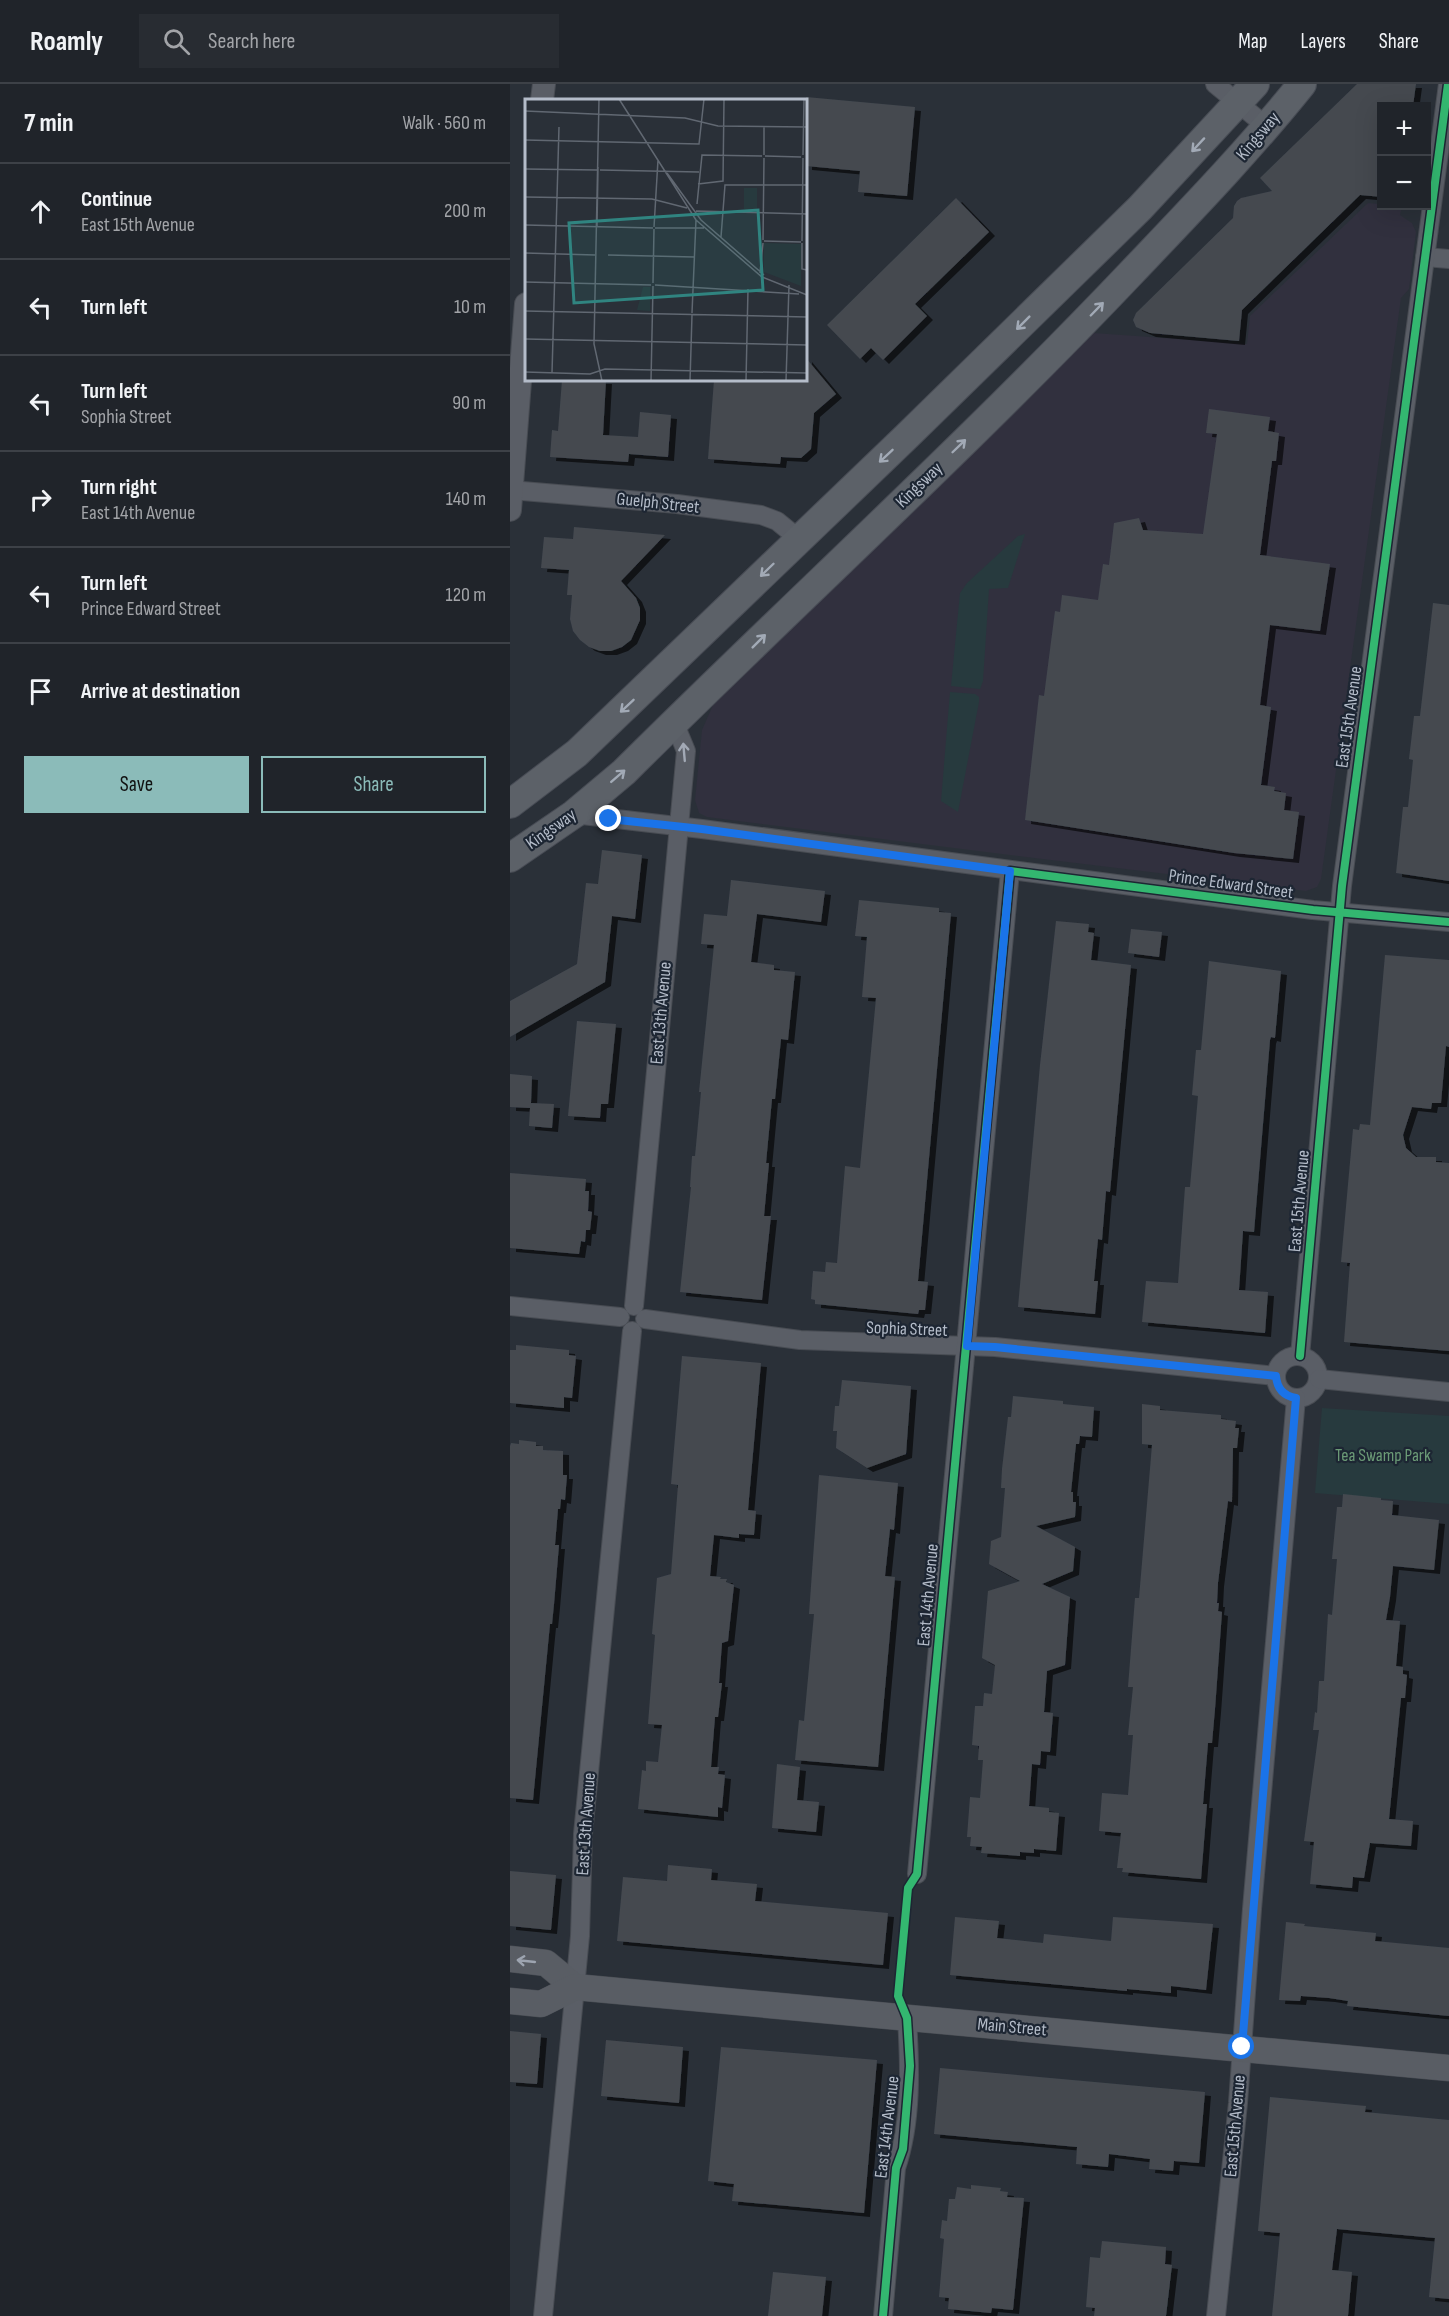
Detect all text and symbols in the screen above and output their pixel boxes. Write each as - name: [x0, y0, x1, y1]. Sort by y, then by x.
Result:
- search box: [139, 14, 559, 68]
- text: Roamly: [30, 25, 103, 58]
- icon: search: [160, 25, 193, 58]
- text: Search here: [208, 28, 295, 55]
- text: Map: [1238, 29, 1267, 54]
- text: Layers: [1300, 29, 1346, 54]
- text: Share: [1379, 29, 1419, 54]
- inset map: [525, 99, 807, 381]
- map controls: [1377, 102, 1431, 210]
- button: +: [1377, 102, 1431, 156]
- text: 7 min: [24, 108, 73, 139]
- street label: Kingsway: [1232, 108, 1284, 164]
- text: Walk · 560 m: [402, 111, 486, 135]
- one-way arrow: [1191, 137, 1205, 152]
- button: −: [1377, 156, 1431, 210]
- text: Continue: [81, 186, 152, 213]
- icon: ahead: [24, 195, 57, 228]
- text: 200 m: [444, 199, 486, 223]
- text: East 15th Avenue: [81, 213, 195, 237]
- icon: left: [24, 291, 57, 324]
- text: Turn left: [81, 294, 147, 321]
- text: 10 m: [454, 295, 486, 319]
- one-way arrow: [1090, 302, 1104, 317]
- one-way arrow: [1016, 316, 1030, 331]
- text: Turn left: [81, 378, 147, 405]
- icon: left: [24, 387, 57, 420]
- text: 90 m: [452, 391, 486, 415]
- text: Sophia Street: [81, 405, 172, 429]
- one-way arrow: [951, 439, 966, 454]
- one-way arrow: [879, 449, 894, 463]
- street label: Kingsway: [891, 458, 947, 512]
- text: Turn right: [81, 474, 157, 501]
- icon: right: [24, 483, 57, 516]
- text: 140 m: [446, 487, 486, 511]
- street label: Guelph Street: [616, 488, 701, 518]
- text: East 14th Avenue: [81, 501, 195, 525]
- one-way arrow: [760, 563, 775, 577]
- text: Turn left: [81, 570, 147, 597]
- icon: left: [24, 579, 57, 612]
- text: 120 m: [446, 583, 486, 607]
- text: Prince Edward Street: [81, 597, 221, 621]
- one-way arrow: [751, 633, 766, 648]
- street label: East 15th Avenue: [1331, 665, 1367, 769]
- icon: arrive: [24, 675, 57, 708]
- text: Arrive at destination: [81, 678, 240, 705]
- one-way arrow: [620, 699, 635, 713]
- one-way arrow: [678, 743, 689, 763]
- button: Save: [24, 756, 249, 813]
- button: Share: [261, 756, 486, 813]
- one-way arrow: [610, 769, 625, 783]
- street label: Kingsway: [522, 804, 580, 854]
- route end: [595, 805, 621, 831]
- street label: Prince Edward Street: [1167, 865, 1295, 903]
- street label: East 13th Avenue: [646, 961, 676, 1065]
- street label: East 15th Avenue: [1284, 1149, 1314, 1253]
- street label: Sophia Street: [866, 1317, 949, 1341]
- park label: Tea Swamp Park: [1335, 1445, 1431, 1466]
- street label: East 14th Avenue: [913, 1543, 943, 1647]
- street label: East 13th Avenue: [572, 1772, 600, 1876]
- one-way arrow: [516, 1955, 536, 1966]
- street label: Main Street: [976, 2014, 1048, 2041]
- route start: [1228, 2033, 1254, 2059]
- street label: East 15th Avenue: [1220, 2074, 1250, 2178]
- street label: East 14th Avenue: [870, 2075, 904, 2179]

